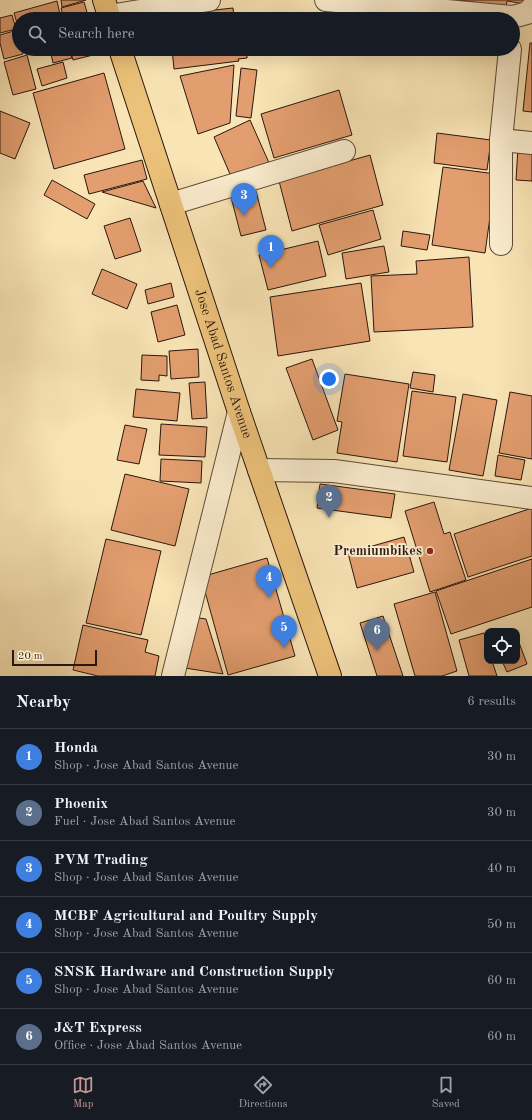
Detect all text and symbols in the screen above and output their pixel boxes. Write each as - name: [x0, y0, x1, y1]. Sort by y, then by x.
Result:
- search box: [12, 12, 520, 56]
- icon: search: [26, 23, 48, 45]
- text: Search here: [58, 27, 135, 42]
- pin: 3: [231, 183, 257, 216]
- pin: 1: [258, 235, 284, 268]
- street label: Jose Abad Santos Avenue: [192, 287, 255, 440]
- your location: [319, 369, 339, 389]
- pin: 2: [316, 485, 342, 518]
- place label: Premiumbikes: [333, 544, 422, 558]
- marker: Premiumbikes: [425, 546, 435, 556]
- pin: 4: [256, 565, 282, 598]
- pin: 5: [271, 615, 297, 648]
- pin: 6: [364, 618, 390, 651]
- map controls: [484, 628, 520, 664]
- button: locate: [484, 628, 520, 664]
- scale bar: [12, 648, 97, 667]
- text: 20 m: [18, 651, 43, 662]
- text: Nearby: [16, 694, 71, 711]
- text: 6 results: [467, 695, 516, 708]
- text: Honda: [54, 741, 98, 756]
- text: 1: [25, 750, 33, 763]
- text: 30 m: [487, 750, 516, 763]
- text: Shop · Jose Abad Santos Avenue: [54, 759, 238, 772]
- text: Phoenix: [54, 797, 108, 812]
- text: 2: [25, 806, 33, 819]
- text: 30 m: [487, 806, 516, 819]
- text: Fuel · Jose Abad Santos Avenue: [54, 815, 235, 828]
- text: PVM Trading: [54, 853, 148, 868]
- text: 3: [25, 862, 33, 875]
- text: 40 m: [487, 862, 516, 875]
- text: Shop · Jose Abad Santos Avenue: [54, 871, 238, 884]
- text: MCBF Agricultural and Poultry Supply: [54, 909, 318, 924]
- text: 4: [25, 918, 33, 931]
- text: 50 m: [487, 918, 516, 931]
- text: Shop · Jose Abad Santos Avenue: [54, 927, 238, 940]
- text: SNSK Hardware and Construction Supply: [54, 965, 335, 980]
- text: 5: [25, 974, 33, 987]
- text: 60 m: [487, 974, 516, 987]
- text: Shop · Jose Abad Santos Avenue: [54, 983, 238, 996]
- text: J&T Express: [54, 1021, 142, 1036]
- text: 6: [25, 1030, 33, 1043]
- text: 60 m: [487, 1030, 516, 1043]
- text: Office · Jose Abad Santos Avenue: [54, 1039, 242, 1052]
- tab: Map: [72, 1074, 94, 1112]
- tab: Directions: [239, 1074, 287, 1112]
- tab: Saved: [432, 1074, 460, 1112]

